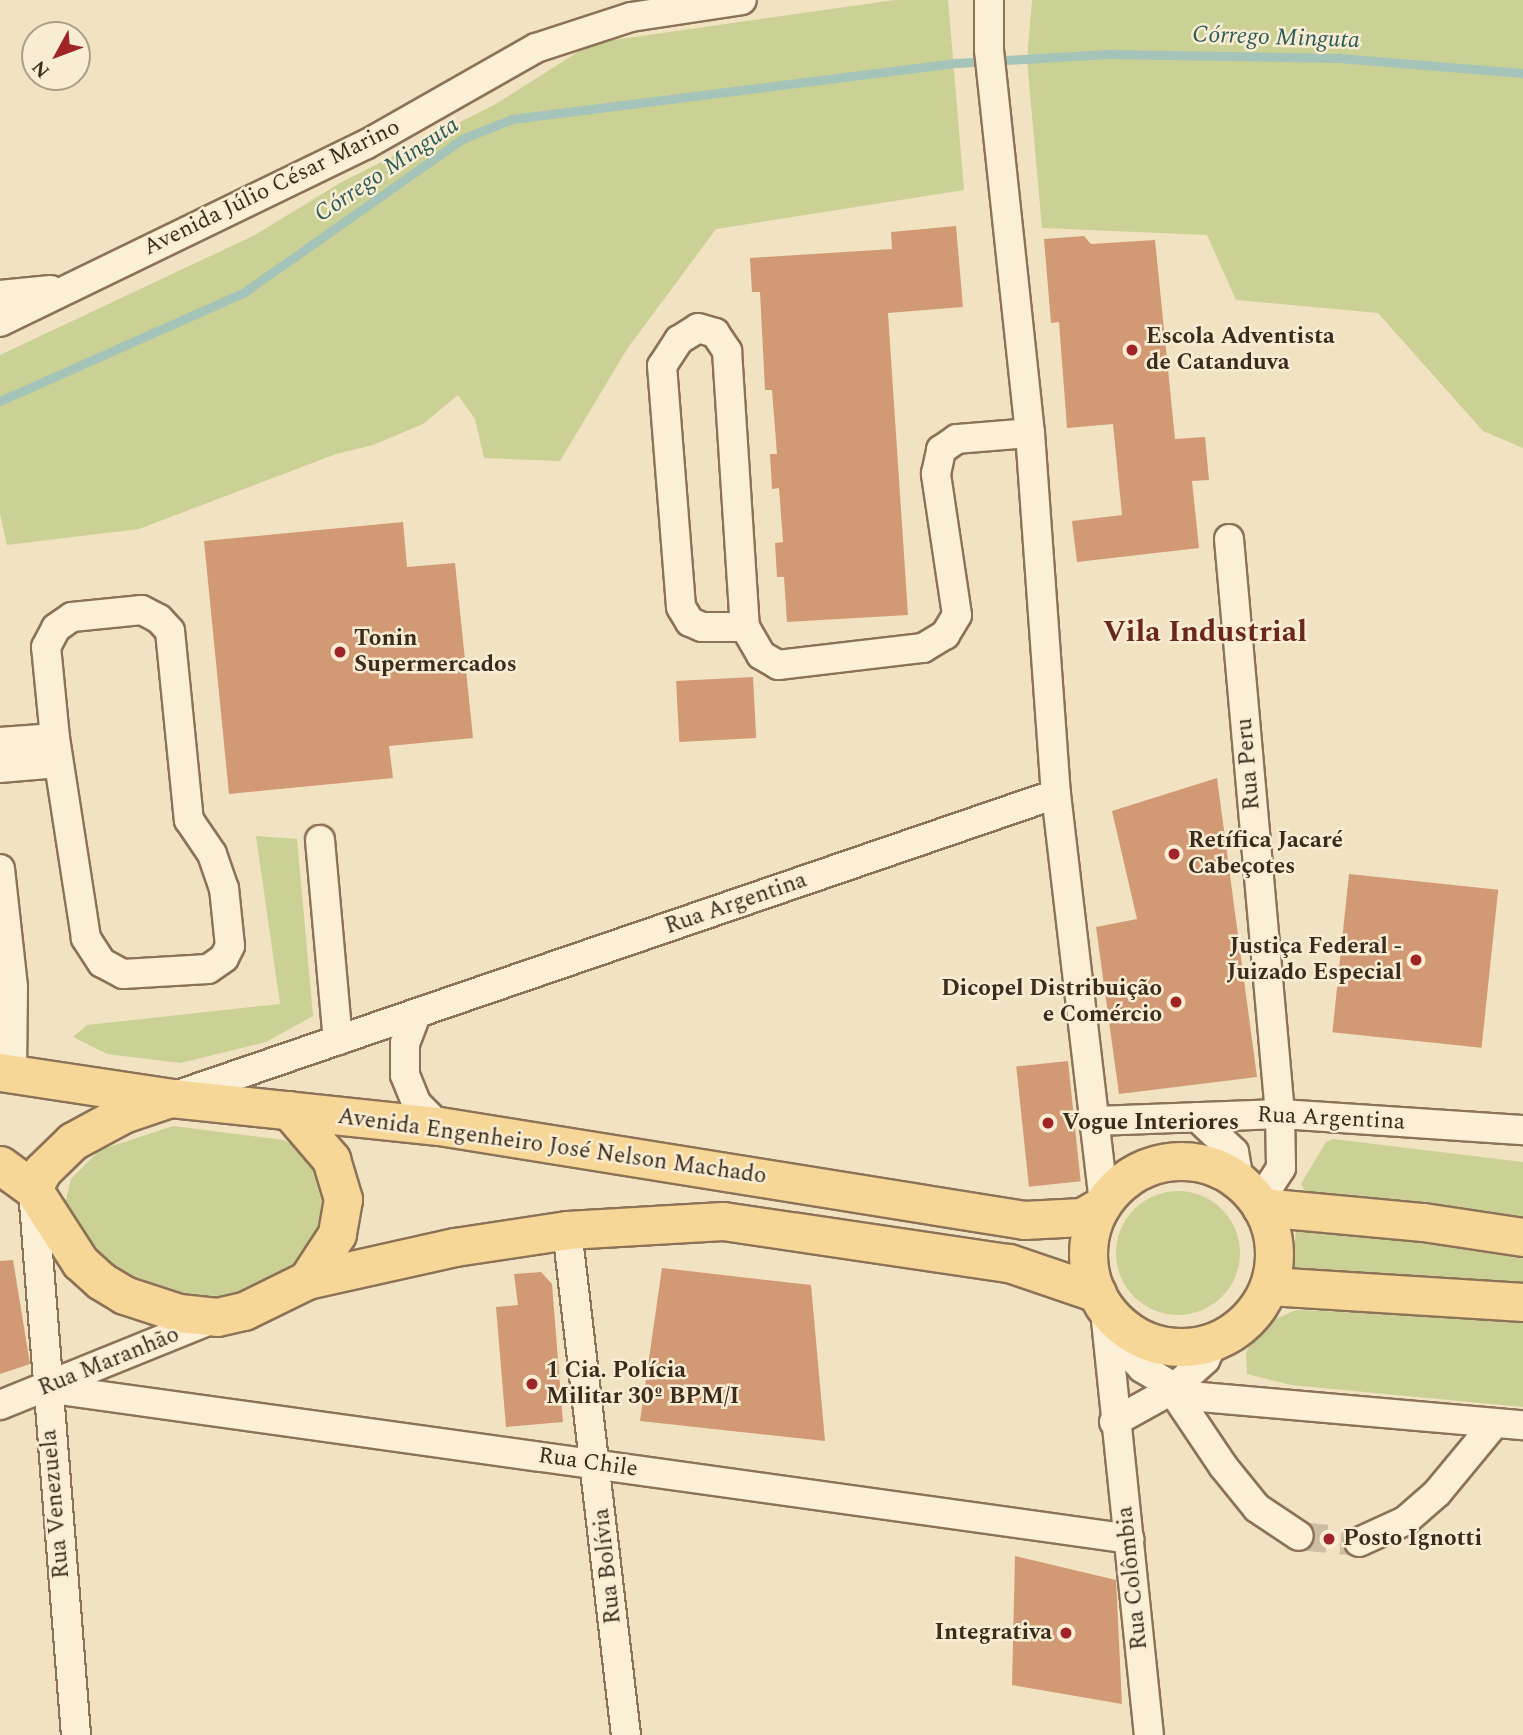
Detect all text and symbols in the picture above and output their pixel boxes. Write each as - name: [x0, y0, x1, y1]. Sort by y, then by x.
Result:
- north arrow: [21, 21, 91, 91]
- water label: Córrego Minguta: [1192, 21, 1360, 55]
- text: N: [25, 53, 57, 84]
- water label: Córrego Minguta: [309, 111, 465, 229]
- street label: Avenida Júlio César Marino: [139, 114, 405, 262]
- place label: Escola Adventista de Catanduva: [1146, 323, 1335, 377]
- marker: Escola Adventista de Catanduva: [1124, 342, 1140, 358]
- district label: Vila Industrial: [1103, 614, 1307, 650]
- place label: Tonin Supermercados: [354, 625, 517, 679]
- marker: Tonin Supermercados: [332, 644, 348, 660]
- street label: Rua Peru: [1231, 717, 1267, 811]
- place label: Retífica Jacaré Cabeçotes: [1188, 827, 1343, 881]
- marker: Retífica Jacaré Cabeçotes: [1166, 846, 1182, 862]
- street label: Rua Argentina: [661, 867, 811, 941]
- place label: Justiça Federal - Juizado Especial: [1227, 933, 1402, 987]
- marker: Justiça Federal - Juizado Especial: [1408, 952, 1424, 968]
- place label: Dicopel Distribuição e Comércio: [941, 975, 1162, 1029]
- marker: Dicopel Distribuição e Comércio: [1168, 994, 1184, 1010]
- street label: Rua Argentina: [1256, 1101, 1406, 1137]
- street label: Avenida Engenheiro José Nelson Machado: [336, 1103, 768, 1191]
- place label: Vogue Interiores: [1062, 1109, 1239, 1137]
- marker: Vogue Interiores: [1040, 1115, 1056, 1131]
- street label: Rua Maranhão: [35, 1321, 183, 1403]
- place label: 1 Cia. Polícia Militar 30º BPM/I: [546, 1357, 739, 1411]
- marker: 1 Cia. Polícia Militar 30º BPM/I: [524, 1376, 540, 1392]
- street label: Rua Venezuela: [36, 1428, 76, 1580]
- street label: Rua Chile: [536, 1442, 640, 1484]
- street label: Rua Colômbia: [1112, 1505, 1154, 1651]
- street label: Rua Bolívia: [588, 1507, 628, 1625]
- place label: Posto Ignotti: [1343, 1525, 1482, 1553]
- marker: Posto Ignotti: [1321, 1531, 1337, 1547]
- place label: Integrativa: [935, 1619, 1052, 1647]
- marker: Integrativa: [1058, 1625, 1074, 1641]

